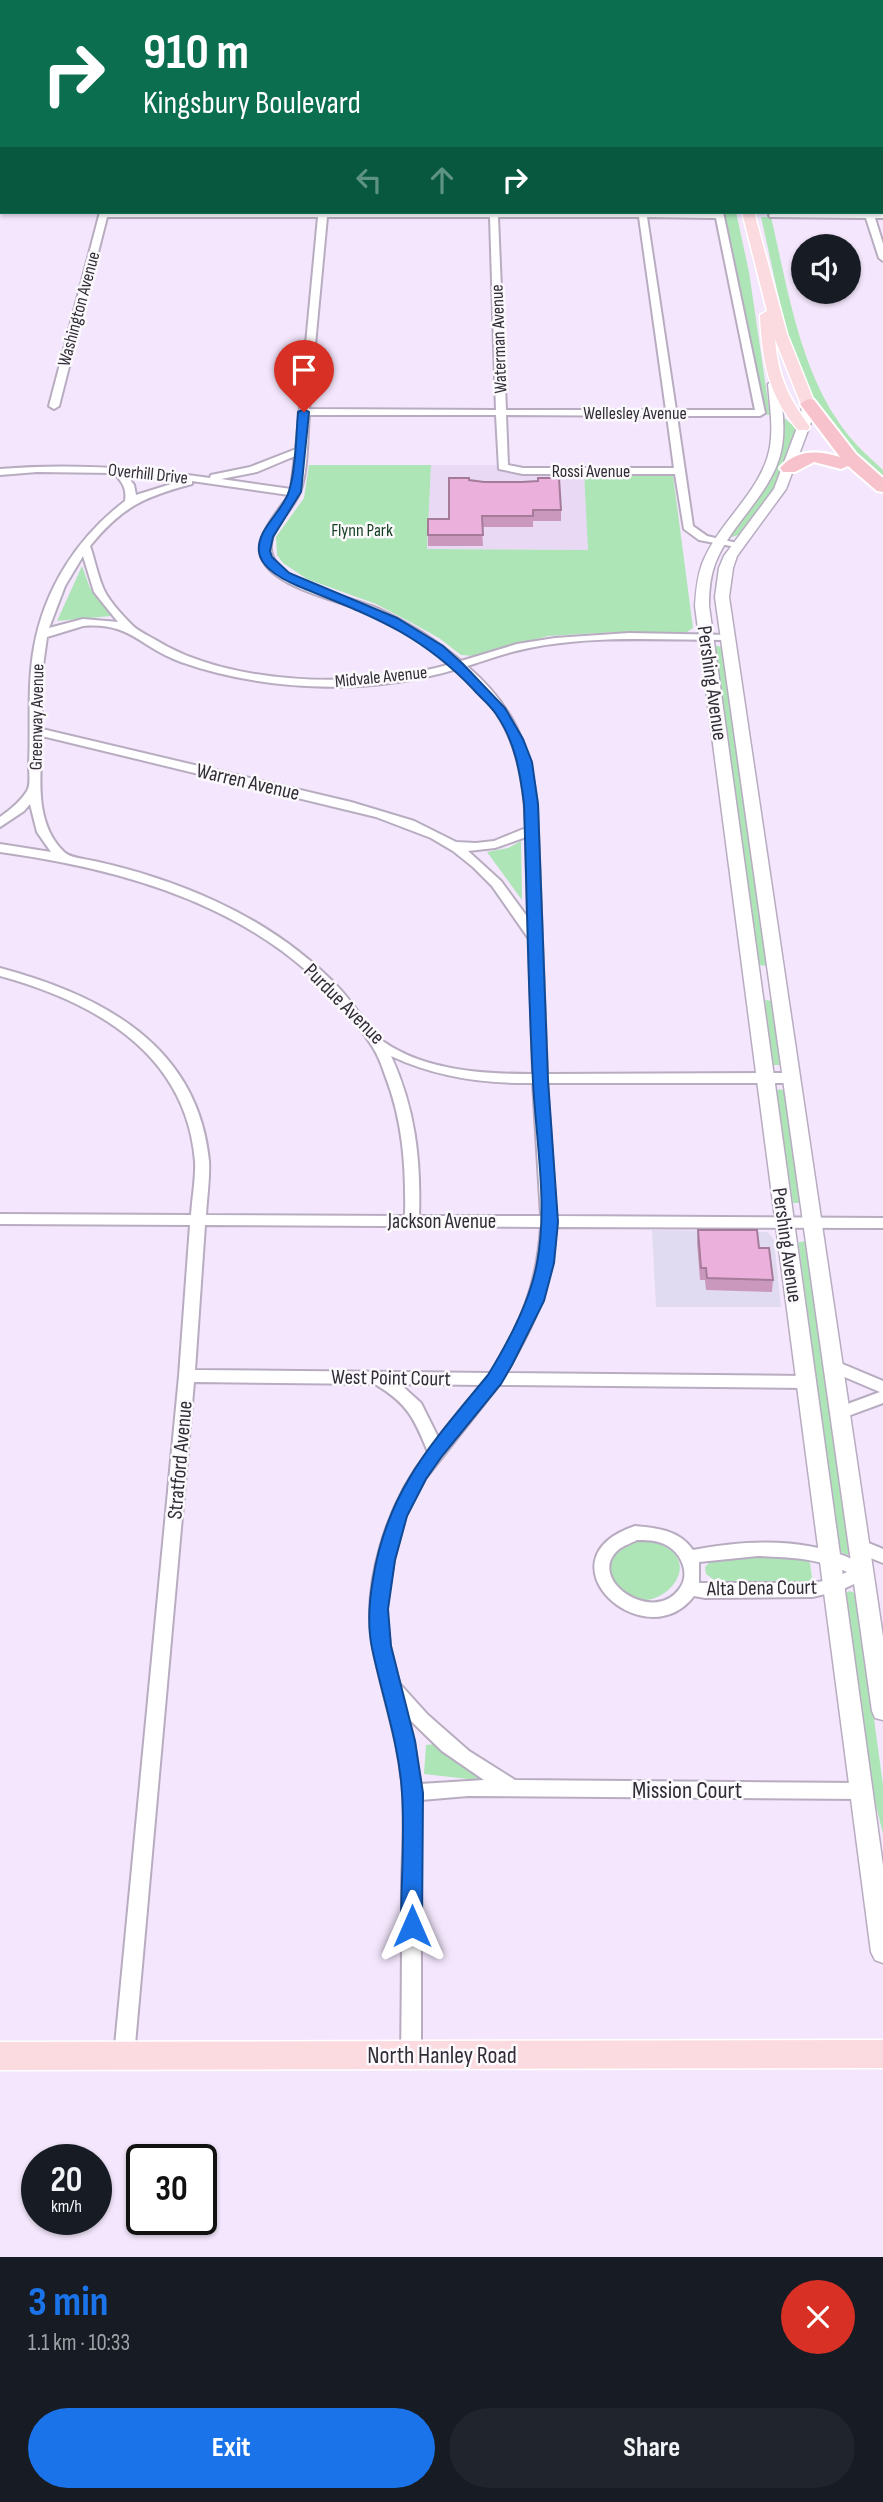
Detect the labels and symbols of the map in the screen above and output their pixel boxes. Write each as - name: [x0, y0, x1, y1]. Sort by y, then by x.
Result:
- street label: Washington Avenue: [54, 249, 104, 369]
- street label: Waterman Avenue: [487, 284, 511, 394]
- pin: [274, 340, 334, 412]
- street label: Wellesley Avenue: [583, 403, 687, 424]
- street label: Overhill Drive: [107, 459, 189, 489]
- street label: Rossi Avenue: [552, 461, 630, 482]
- park label: Flynn Park: [331, 520, 393, 541]
- street label: Pershing Avenue: [692, 624, 732, 742]
- street label: Midvale Avenue: [334, 662, 428, 692]
- street label: Greenway Avenue: [26, 664, 48, 770]
- street label: Warren Avenue: [194, 758, 302, 806]
- street label: Purdue Avenue: [298, 958, 390, 1050]
- street label: Pershing Avenue: [767, 1186, 807, 1304]
- street label: Jackson Avenue: [387, 1209, 496, 1234]
- street label: West Point Court: [331, 1364, 451, 1392]
- street label: Stratford Avenue: [162, 1400, 198, 1520]
- street label: Alta Dena Court: [706, 1575, 817, 1601]
- street label: Mission Court: [632, 1776, 742, 1805]
- position arrow: [375, 1889, 449, 1963]
- street label: North Hanley Road: [367, 2041, 517, 2070]
- speed limit sign: 30: [126, 2144, 217, 2235]

